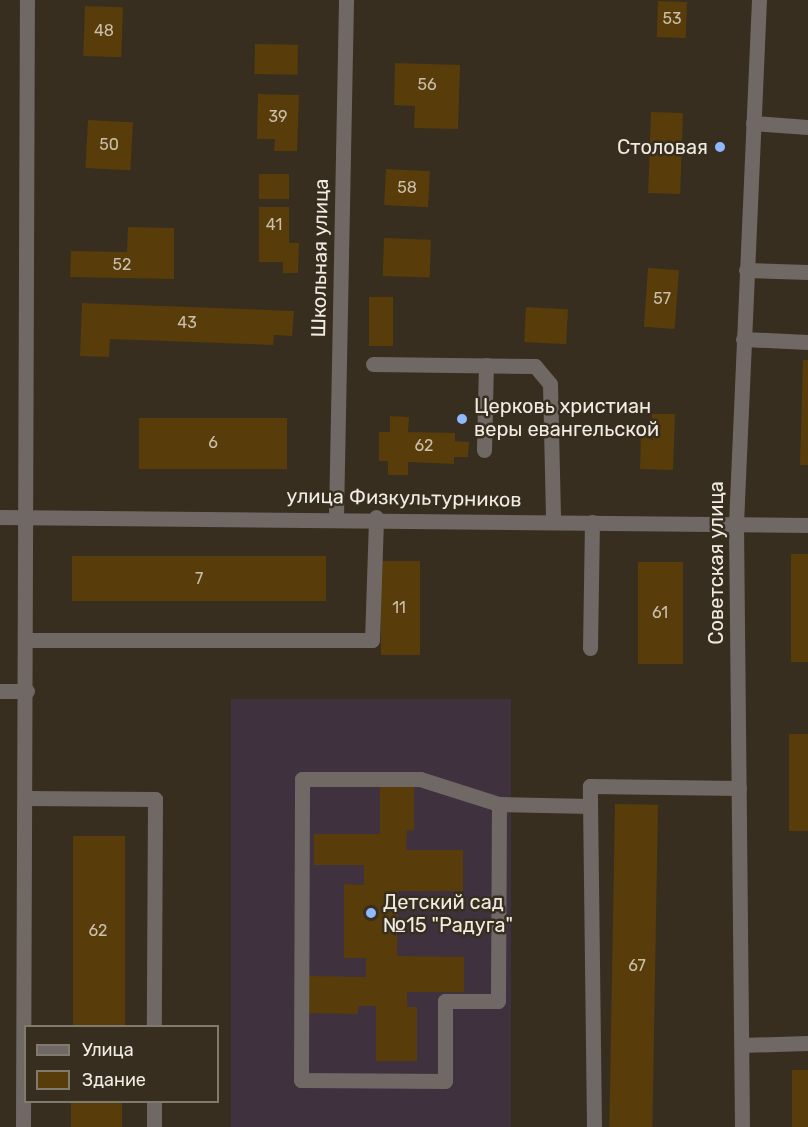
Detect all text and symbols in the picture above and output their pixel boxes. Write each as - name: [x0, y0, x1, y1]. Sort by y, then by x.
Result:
- house number: 53: [662, 9, 682, 29]
- house number: 48: [94, 21, 114, 41]
- house number: 56: [417, 75, 437, 95]
- house number: 39: [268, 107, 288, 127]
- house number: 50: [99, 135, 119, 155]
- place label: Столовая: [617, 135, 708, 159]
- marker: Столовая: [713, 140, 727, 154]
- street label: Школьная улица: [307, 178, 333, 338]
- house number: 58: [397, 178, 417, 198]
- house number: 41: [266, 215, 282, 235]
- house number: 52: [113, 255, 131, 275]
- house number: 57: [653, 289, 671, 309]
- house number: 43: [177, 313, 197, 333]
- place label: Церковь христиан веры евангельской: [474, 395, 659, 442]
- marker: Церковь христиан веры евангельской: [455, 412, 469, 426]
- house number: 6: [208, 433, 218, 453]
- house number: 62: [414, 436, 434, 456]
- street label: Советская улица: [704, 481, 728, 645]
- street label: улица Физкультурников: [286, 484, 522, 512]
- house number: 7: [195, 569, 203, 589]
- house number: 11: [392, 598, 406, 618]
- house number: 61: [652, 603, 668, 623]
- place label: Детский сад №15 "Радуга": [383, 890, 513, 937]
- marker: Детский сад №15 "Радуга": [364, 906, 378, 920]
- house number: 62: [88, 921, 108, 941]
- house number: 67: [628, 956, 646, 976]
- legend: [24, 1025, 219, 1103]
- text: Улица: [82, 1039, 134, 1061]
- text: Здание: [82, 1069, 146, 1091]

